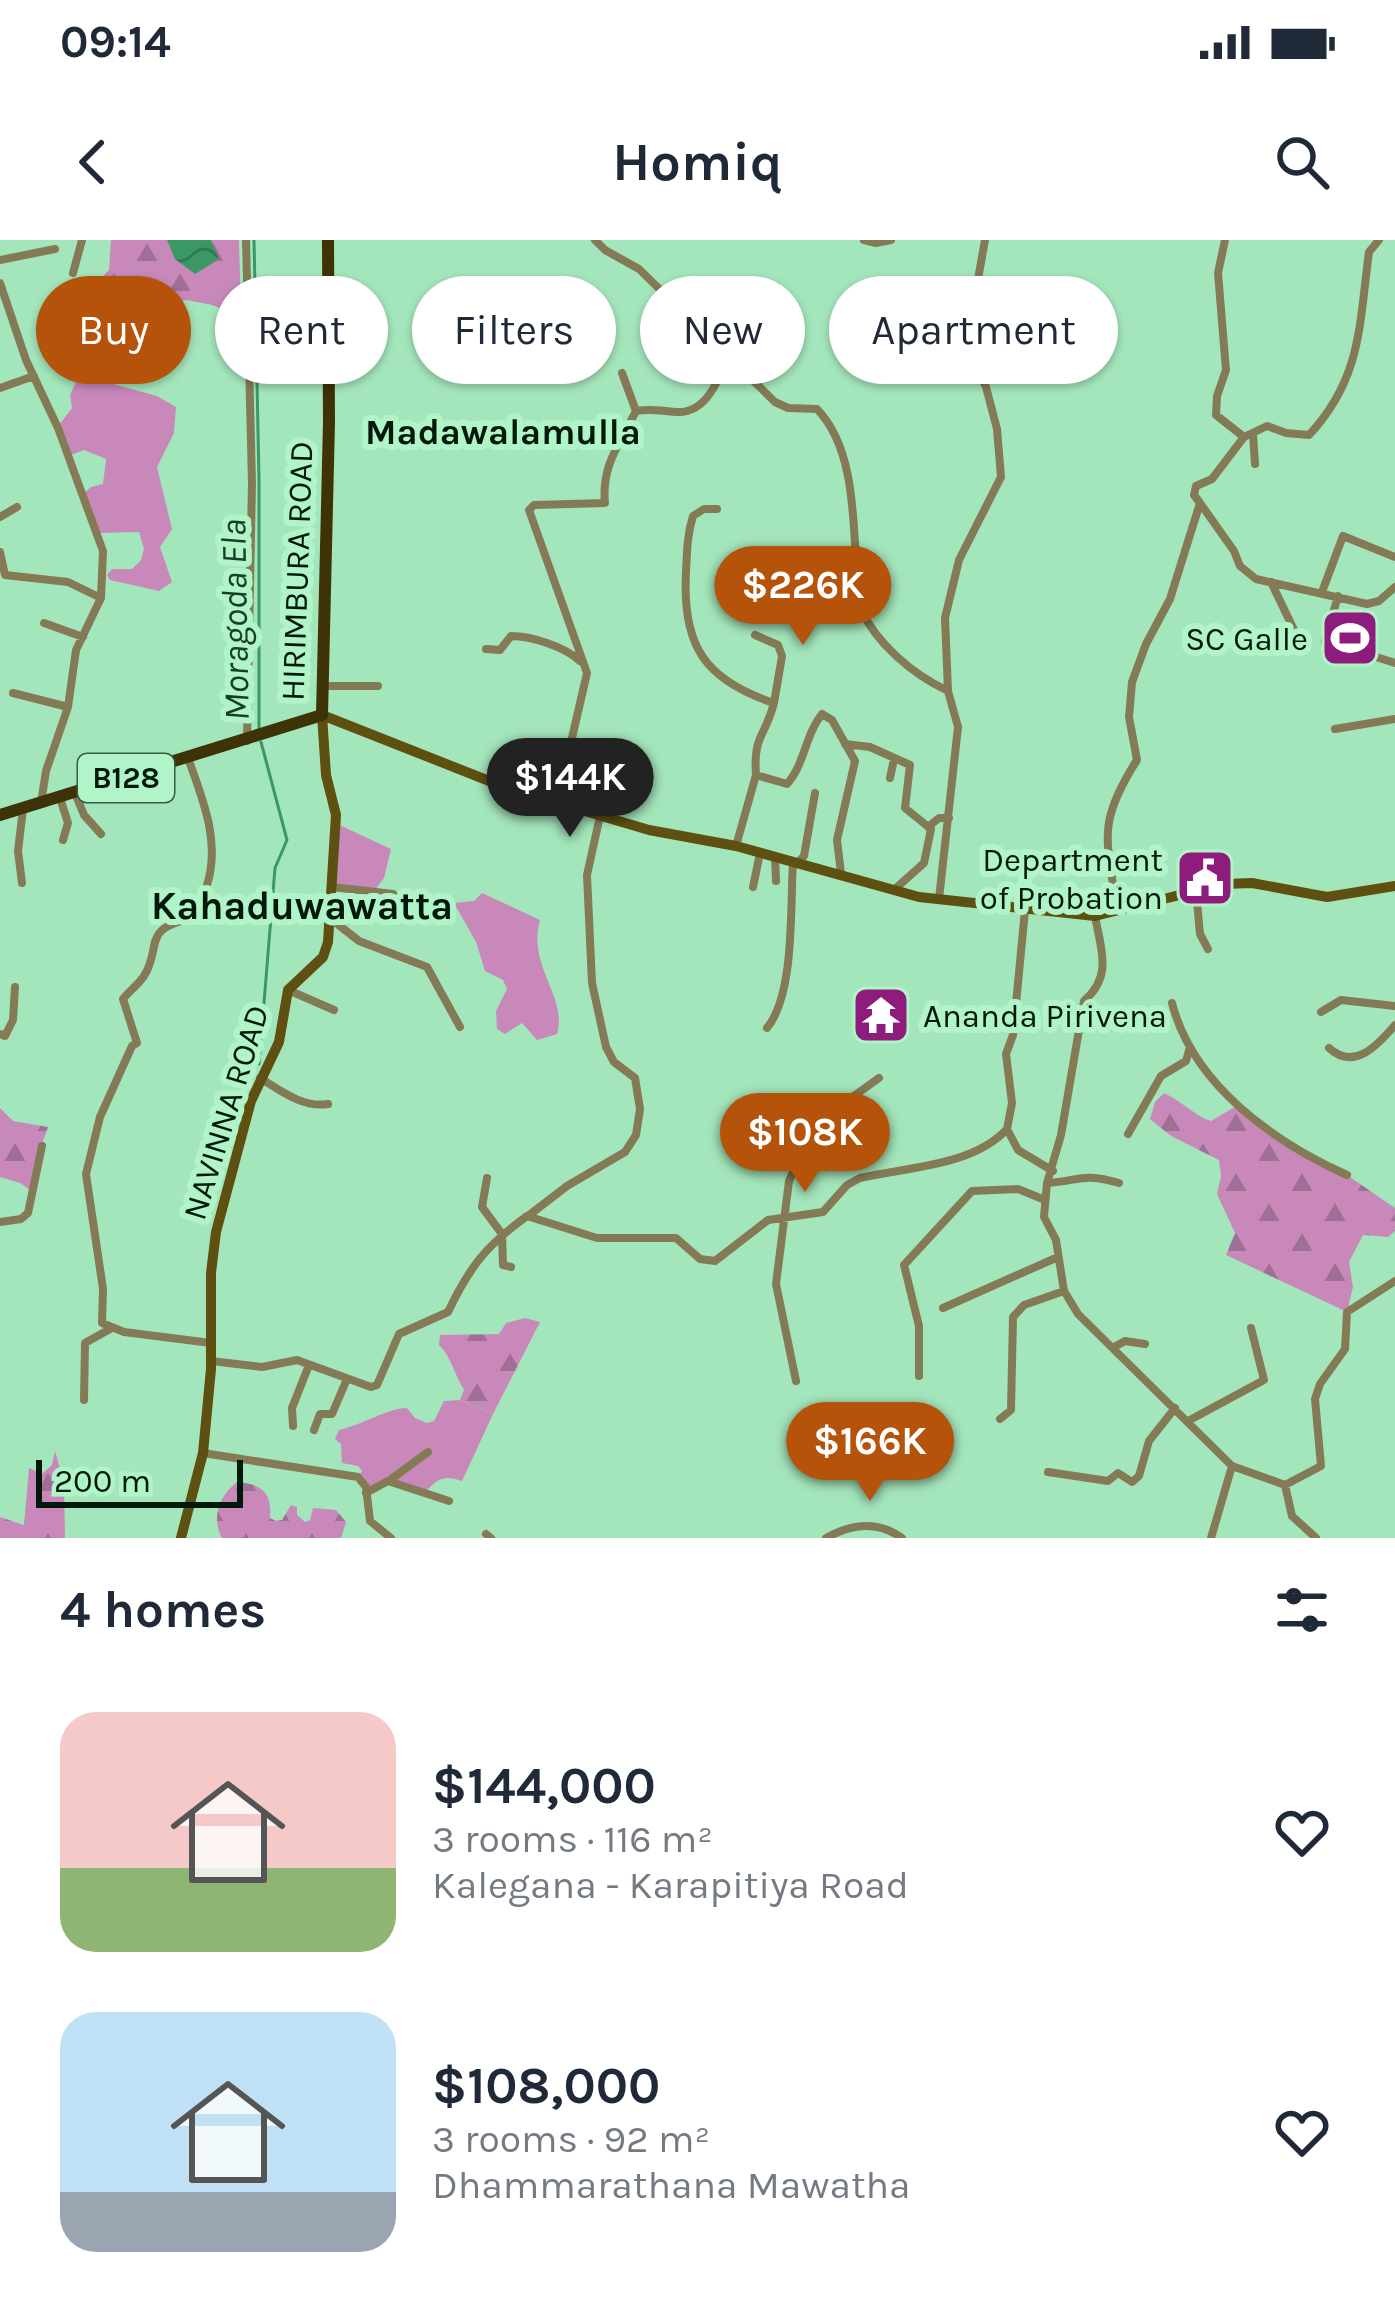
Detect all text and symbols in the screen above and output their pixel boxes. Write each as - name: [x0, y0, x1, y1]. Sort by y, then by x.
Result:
- text: 09:14: [60, 16, 171, 68]
- icon: back: [60, 129, 126, 195]
- icon: search: [1269, 129, 1335, 195]
- text: Homiq: [612, 130, 783, 194]
- chip: Buy: [36, 276, 191, 384]
- chip: Rent: [215, 276, 388, 384]
- chip: Filters: [412, 276, 616, 384]
- chip: New: [640, 276, 805, 384]
- chip: Apartment: [829, 276, 1118, 384]
- district label: Madawalamulla: [365, 411, 641, 453]
- street label: HIRIMBURA ROAD: [273, 440, 321, 702]
- water label: Moragoda Ela: [212, 519, 258, 721]
- pin: $226K: [719, 546, 887, 648]
- text: $226K: [741, 562, 865, 608]
- sports icon: SC Galle: [1319, 607, 1381, 669]
- place label: SC Galle: [1185, 620, 1308, 658]
- pin: $144K: [486, 738, 654, 840]
- road number: B128: [78, 754, 174, 802]
- text: $144K: [514, 754, 626, 800]
- place label: Department of Probation: [980, 841, 1163, 917]
- public building icon: Department of Probation: [1174, 847, 1236, 909]
- district label: Kahaduwawatta: [151, 883, 453, 929]
- temple icon: Ananda Pirivena: [850, 984, 912, 1046]
- place label: Ananda Pirivena: [923, 997, 1167, 1035]
- street label: NAVINNA ROAD: [175, 1000, 277, 1224]
- pin: $108K: [721, 1093, 889, 1195]
- text: $108K: [747, 1109, 863, 1155]
- pin: $166K: [786, 1402, 954, 1504]
- text: $166K: [813, 1418, 927, 1464]
- scale bar: [36, 1454, 243, 1507]
- text: 200 m: [54, 1462, 151, 1500]
- icon: filters: [1269, 1577, 1335, 1643]
- text: 4 homes: [60, 1580, 266, 1640]
- text: $144,000: [432, 1756, 656, 1816]
- icon: home: [156, 1760, 300, 1904]
- icon: heart: [1269, 1799, 1335, 1865]
- text: 3 rooms · 116 m²: [432, 1816, 713, 1862]
- text: Kalegana - Karapitiya Road: [432, 1862, 909, 1908]
- text: $108,000: [432, 2056, 660, 2116]
- icon: home: [156, 2060, 300, 2204]
- icon: heart: [1269, 2099, 1335, 2165]
- text: 3 rooms · 92 m²: [432, 2116, 710, 2162]
- text: Dhammarathana Mawatha: [432, 2162, 911, 2208]

